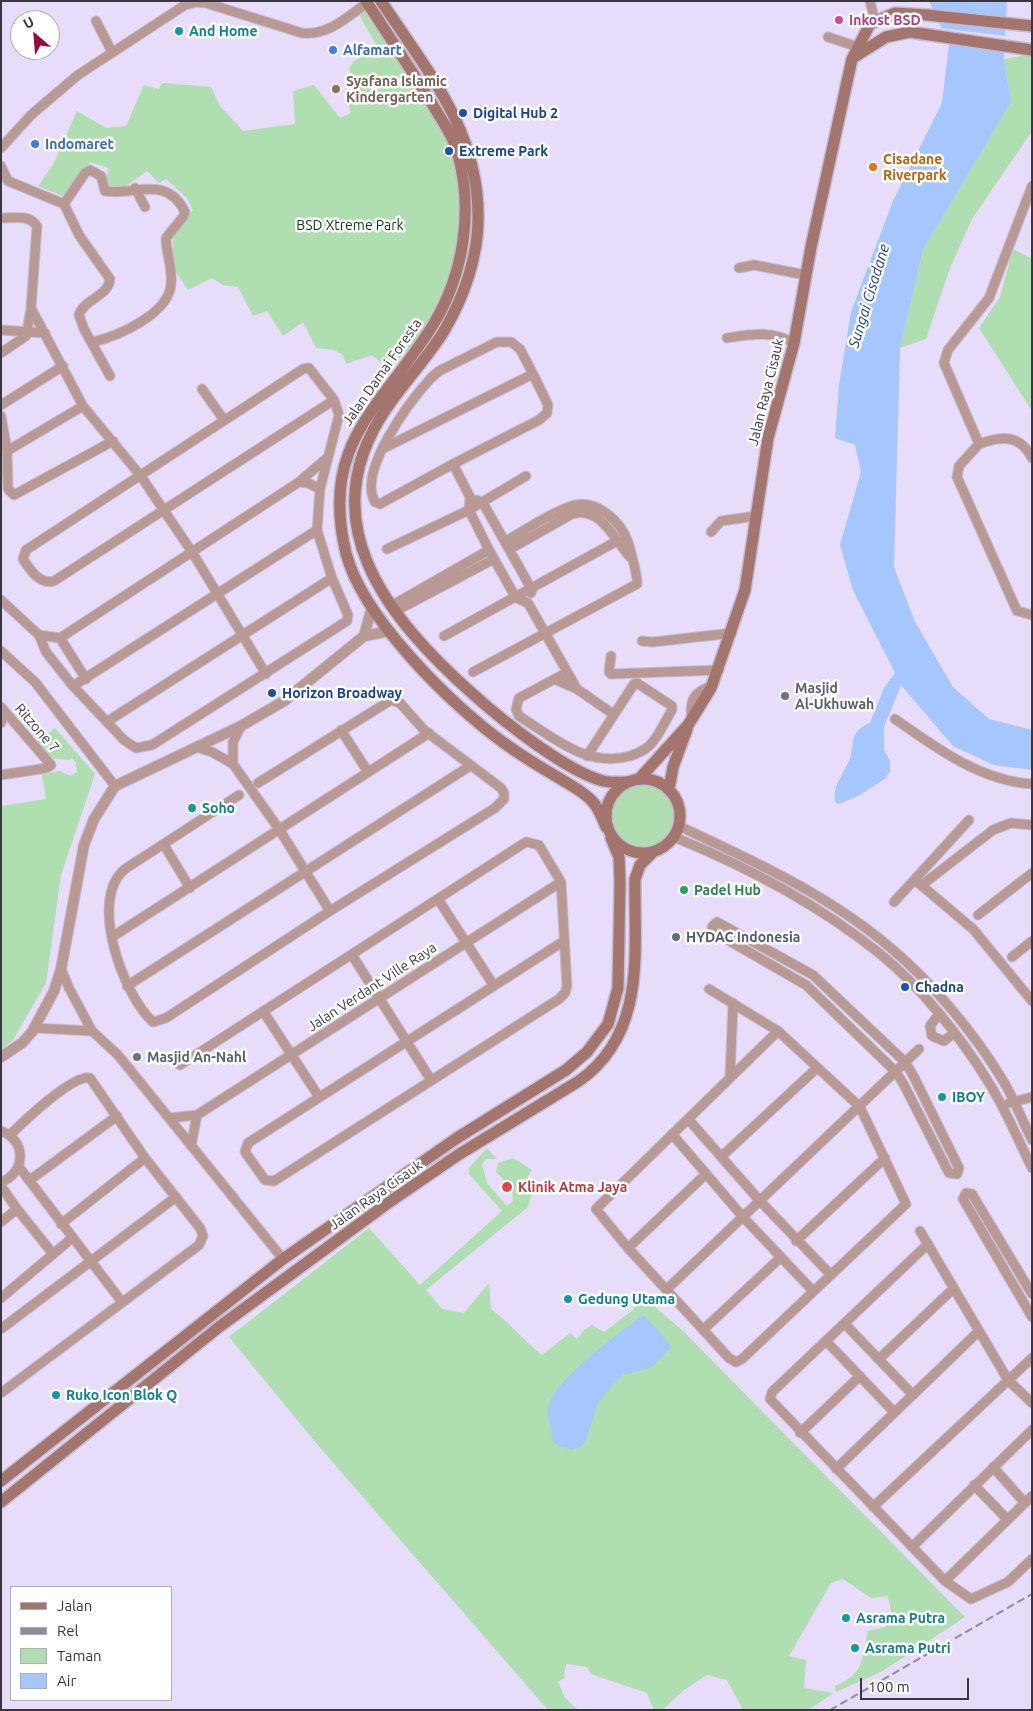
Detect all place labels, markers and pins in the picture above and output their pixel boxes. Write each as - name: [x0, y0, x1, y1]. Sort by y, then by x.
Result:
- place label: Inkost BSD: [849, 12, 921, 28]
- marker: Inkost BSD: [833, 14, 845, 26]
- place label: And Home: [189, 23, 257, 39]
- marker: And Home: [173, 25, 185, 37]
- place label: Alfamart: [343, 42, 402, 58]
- marker: Alfamart: [327, 44, 339, 56]
- place label: Syafana Islamic Kindergarten: [346, 73, 447, 105]
- marker: Syafana Islamic Kindergarten: [330, 83, 342, 95]
- place label: Digital Hub 2: [473, 105, 558, 121]
- marker: Digital Hub 2: [457, 107, 469, 119]
- place label: Indomaret: [45, 136, 114, 152]
- marker: Indomaret: [29, 138, 41, 150]
- place label: Extreme Park: [459, 143, 548, 159]
- marker: Extreme Park: [443, 145, 455, 157]
- place label: Cisadane Riverpark: [883, 151, 947, 184]
- marker: Cisadane Riverpark: [867, 161, 879, 173]
- place label: Masjid Al-Ukhuwah: [795, 680, 874, 712]
- place label: Horizon Broadway: [282, 685, 402, 701]
- marker: Horizon Broadway: [266, 687, 278, 699]
- marker: Masjid Al-Ukhuwah: [779, 690, 791, 702]
- place label: Soho: [202, 800, 235, 816]
- marker: Soho: [186, 802, 198, 814]
- place label: Padel Hub: [694, 882, 761, 898]
- marker: Padel Hub: [678, 884, 690, 896]
- place label: HYDAC Indonesia: [686, 929, 800, 945]
- marker: HYDAC Indonesia: [670, 931, 682, 943]
- place label: Chadna: [915, 979, 964, 995]
- marker: Chadna: [899, 981, 911, 993]
- place label: Masjid An-Nahl: [147, 1049, 246, 1065]
- marker: Masjid An-Nahl: [131, 1051, 143, 1063]
- place label: IBOY: [952, 1089, 985, 1105]
- marker: IBOY: [936, 1091, 948, 1103]
- place label: Klinik Atma Jaya: [518, 1179, 627, 1195]
- marker: Klinik Atma Jaya: [500, 1180, 514, 1194]
- place label: Gedung Utama: [578, 1291, 675, 1307]
- marker: Gedung Utama: [562, 1293, 574, 1305]
- place label: Ruko Icon Blok Q: [66, 1387, 177, 1403]
- marker: Ruko Icon Blok Q: [50, 1389, 62, 1401]
- place label: Asrama Putra: [856, 1610, 945, 1626]
- marker: Asrama Putra: [840, 1612, 852, 1624]
- place label: Asrama Putri: [865, 1640, 951, 1656]
- marker: Asrama Putri: [849, 1642, 861, 1654]

